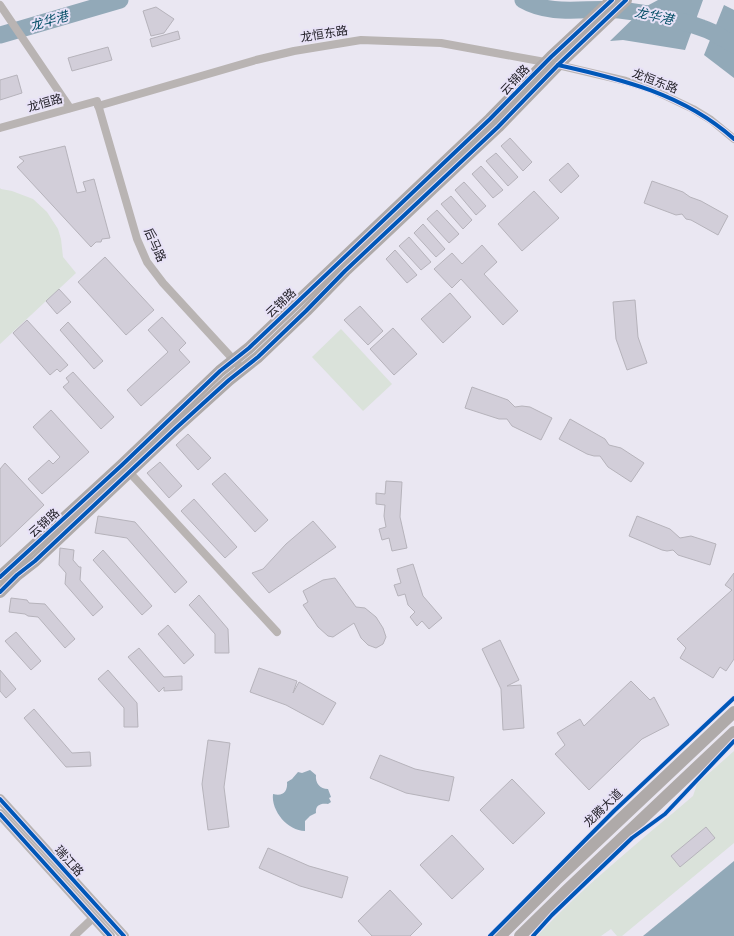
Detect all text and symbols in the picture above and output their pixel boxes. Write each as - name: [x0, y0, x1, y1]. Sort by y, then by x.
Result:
- water label: 龙华港: [633, 5, 677, 28]
- water label: 龙华港: [28, 8, 72, 34]
- street label: 龙恒东路: [299, 23, 349, 45]
- street label: 云锦路: [498, 62, 532, 98]
- street label: 龙恒东路: [630, 66, 680, 96]
- street label: 龙恒路: [26, 91, 64, 115]
- street label: 后马路: [141, 226, 169, 264]
- street label: 云锦路: [263, 286, 299, 320]
- street label: 云锦路: [26, 506, 62, 540]
- street label: 龙腾大道: [581, 786, 625, 830]
- street label: 瑞江路: [52, 843, 86, 879]

